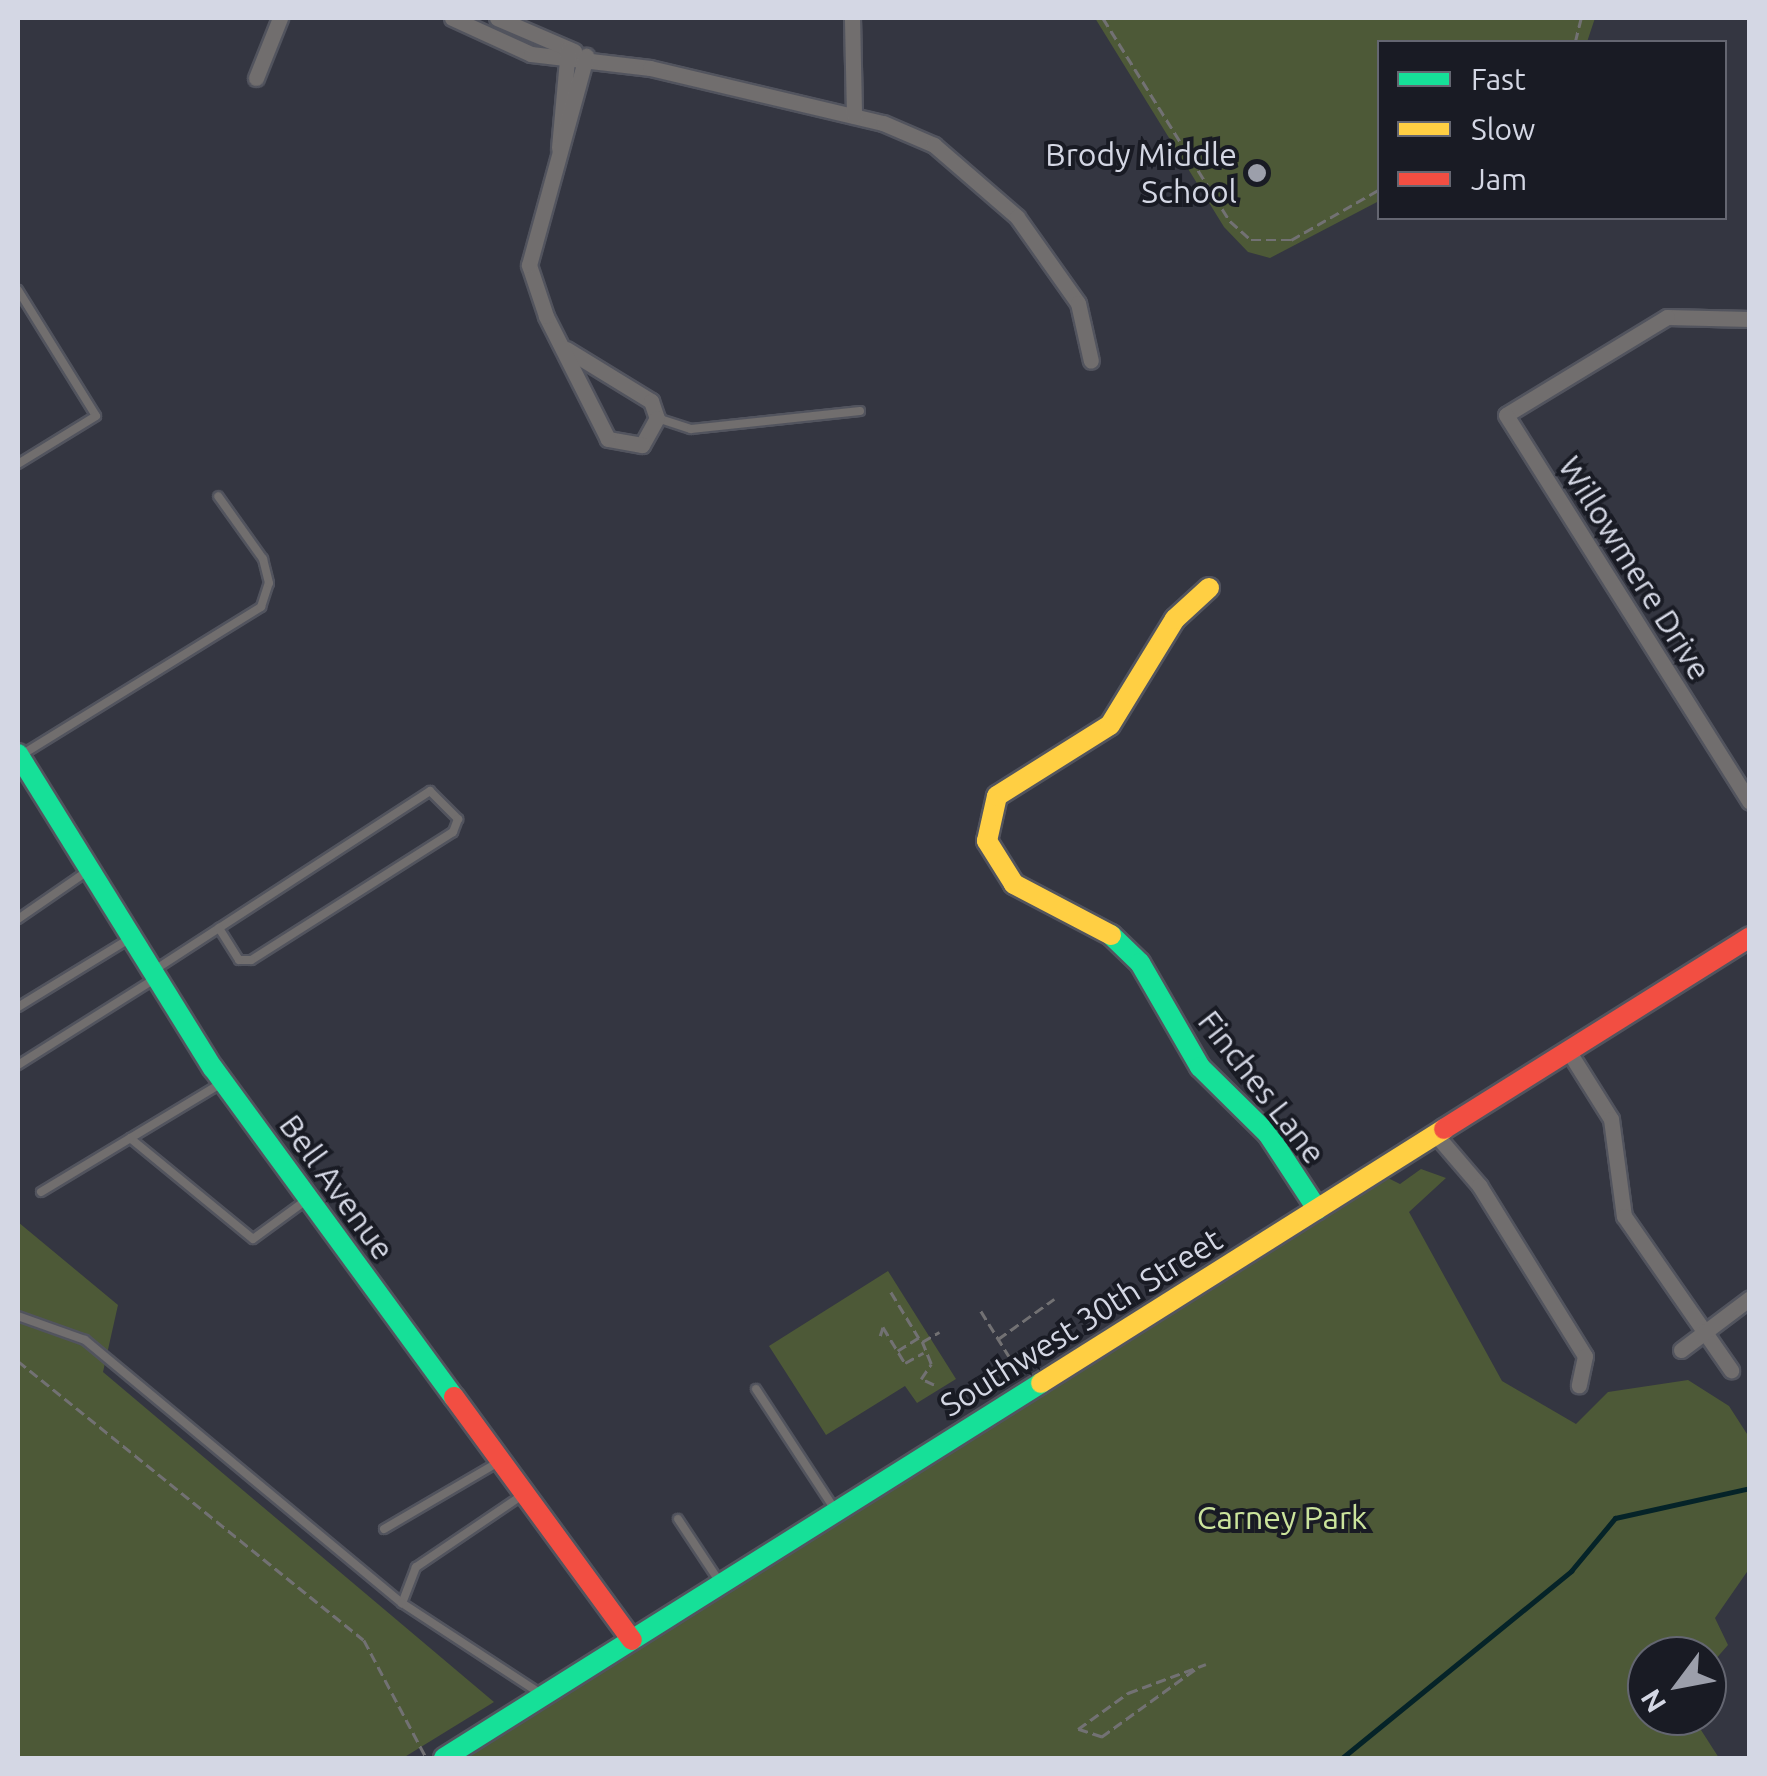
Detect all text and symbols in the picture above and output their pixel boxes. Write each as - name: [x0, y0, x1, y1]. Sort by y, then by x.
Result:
- legend: [1377, 40, 1727, 220]
- text: Fast: [1471, 62, 1526, 96]
- text: Slow: [1471, 112, 1535, 146]
- place label: Brody Middle School: [1045, 136, 1237, 211]
- marker: Brody Middle School: [1246, 162, 1268, 184]
- text: Jam: [1471, 162, 1527, 196]
- street label: Willowmere Drive: [1551, 449, 1719, 687]
- street label: Finches Lane: [1190, 1003, 1334, 1171]
- street label: Bell Avenue: [272, 1107, 402, 1267]
- street label: Southwest 30th Street: [933, 1220, 1229, 1424]
- park label: Carney Park: [1197, 1498, 1367, 1536]
- north arrow: [1627, 1636, 1727, 1736]
- text: N: [1634, 1684, 1672, 1718]

